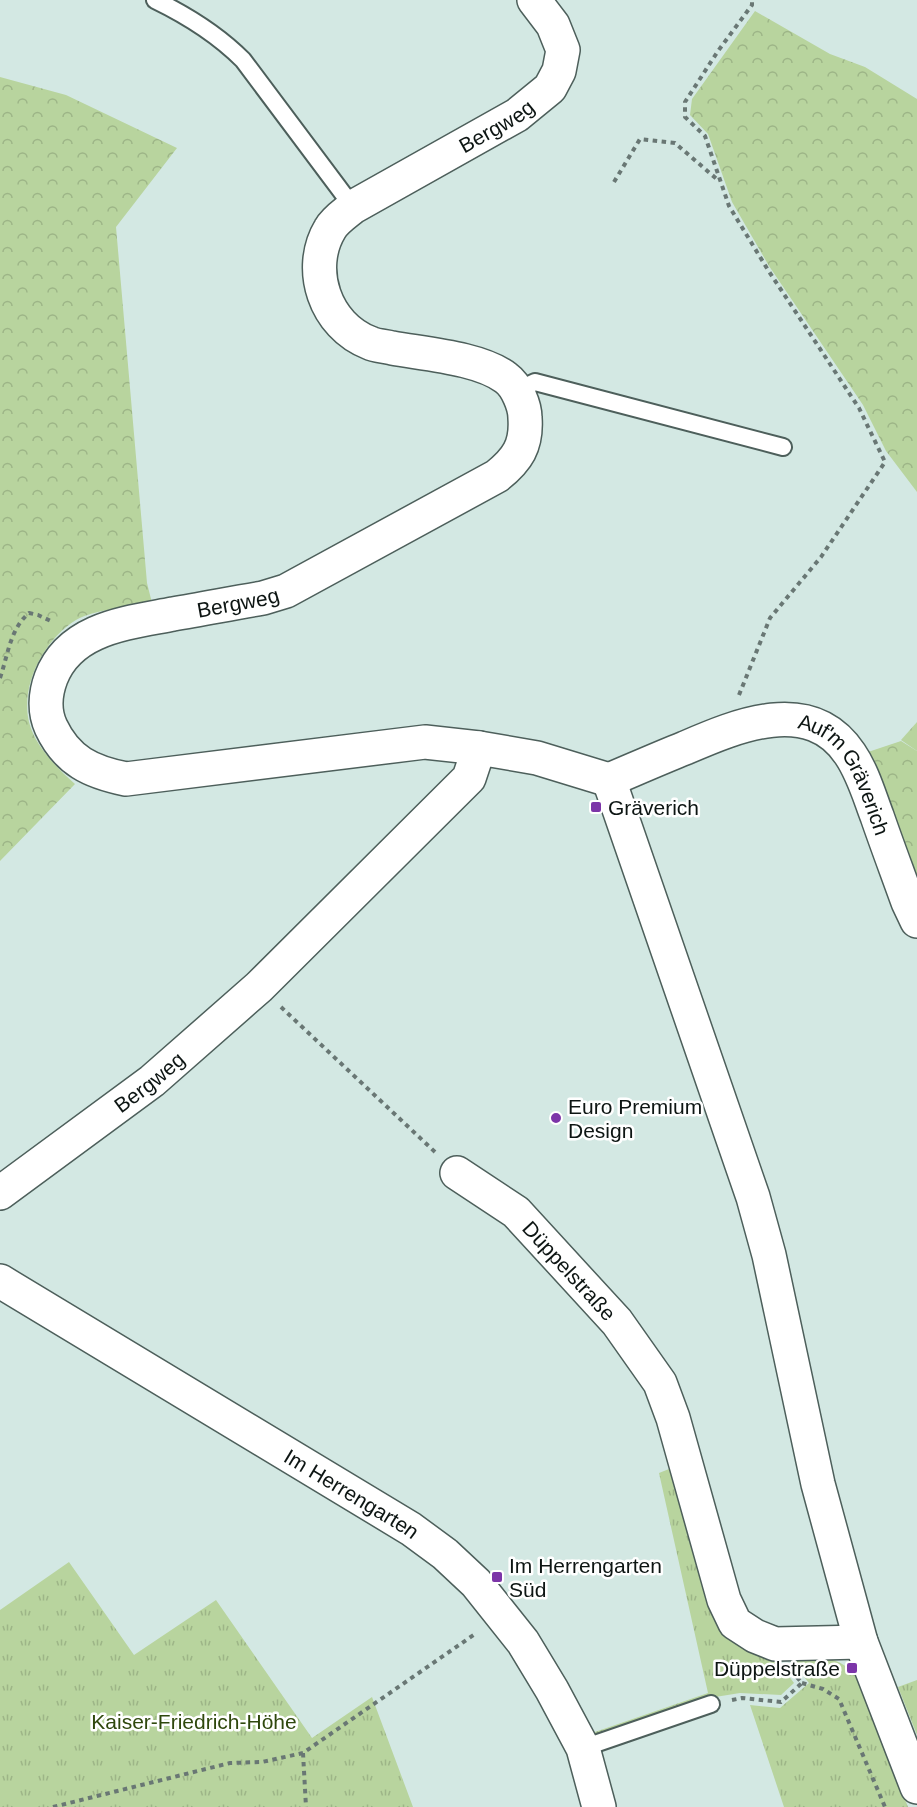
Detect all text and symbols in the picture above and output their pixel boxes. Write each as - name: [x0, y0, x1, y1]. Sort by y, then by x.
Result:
- street label: Bergweg: [455, 95, 538, 157]
- street label: Bergweg: [195, 582, 282, 621]
- street label: Auf'm Gräverich: [796, 709, 894, 838]
- place label: Gräverich: [608, 796, 699, 819]
- marker: Gräverich: [589, 800, 603, 814]
- street label: Bergweg: [110, 1047, 189, 1117]
- place label: Euro Premium Design: [568, 1095, 702, 1142]
- marker: Euro Premium Design: [549, 1111, 563, 1125]
- street label: Düppelstraße: [518, 1216, 621, 1325]
- street label: Im Herrengarten: [280, 1444, 424, 1543]
- place label: Im Herrengarten Süd: [509, 1554, 662, 1601]
- marker: Im Herrengarten Süd: [490, 1570, 504, 1584]
- place label: Düppelstraße: [714, 1657, 840, 1680]
- marker: Düppelstraße: [845, 1661, 859, 1675]
- park label: Kaiser-Friedrich-Höhe: [91, 1710, 297, 1733]

